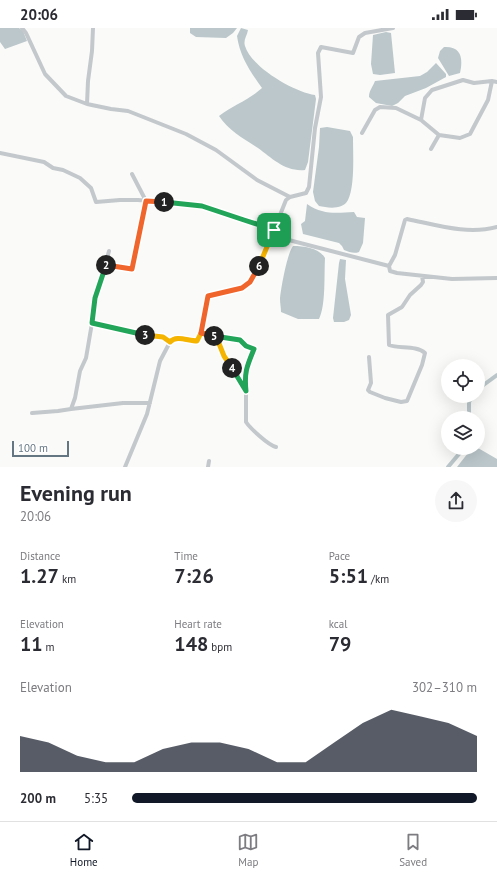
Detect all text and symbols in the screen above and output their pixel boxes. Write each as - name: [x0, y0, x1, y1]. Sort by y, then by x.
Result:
- text: 20:06: [20, 5, 58, 24]
- pin: 1: [154, 192, 174, 212]
- text: 1: [161, 195, 167, 209]
- pin: [257, 213, 291, 247]
- icon: arrive: [263, 219, 285, 241]
- pin: 2: [96, 255, 116, 275]
- pin: 6: [249, 256, 269, 276]
- text: 2: [103, 258, 109, 272]
- text: 6: [256, 259, 262, 273]
- pin: 3: [135, 325, 155, 345]
- pin: 5: [204, 326, 224, 346]
- text: 3: [142, 328, 148, 342]
- text: 5: [211, 329, 217, 343]
- pin: 4: [222, 358, 242, 378]
- map controls: [441, 359, 485, 455]
- button: locate: [441, 359, 485, 403]
- text: 4: [229, 361, 235, 375]
- button: layers: [441, 411, 485, 455]
- scale bar: [12, 439, 69, 458]
- text: 100 m: [18, 441, 48, 455]
- text: Evening run: [20, 479, 132, 507]
- button: share: [435, 480, 477, 522]
- text: 20:06: [20, 508, 51, 525]
- text: Distance: [20, 549, 60, 563]
- text: Time: [174, 549, 198, 563]
- text: Pace: [329, 549, 350, 563]
- text: 1.27: [20, 563, 59, 589]
- text: 7:26: [174, 563, 214, 589]
- text: 5:51: [329, 563, 368, 589]
- text: km: [59, 572, 76, 586]
- text: /km: [368, 572, 389, 586]
- text: Elevation: [20, 617, 64, 631]
- text: Heart rate: [174, 617, 222, 631]
- text: kcal: [329, 617, 347, 631]
- text: 11: [20, 631, 43, 657]
- text: 148: [174, 631, 208, 657]
- text: 79: [329, 631, 351, 657]
- text: m: [43, 640, 55, 654]
- text: bpm: [208, 640, 232, 654]
- text: Elevation: [20, 679, 72, 696]
- text: 302–310 m: [412, 679, 477, 696]
- text: 200 m: [20, 790, 56, 807]
- text: 5:35: [84, 790, 108, 807]
- tab: Home: [70, 831, 98, 869]
- tab: Map: [237, 831, 259, 869]
- tab: Saved: [399, 831, 427, 869]

